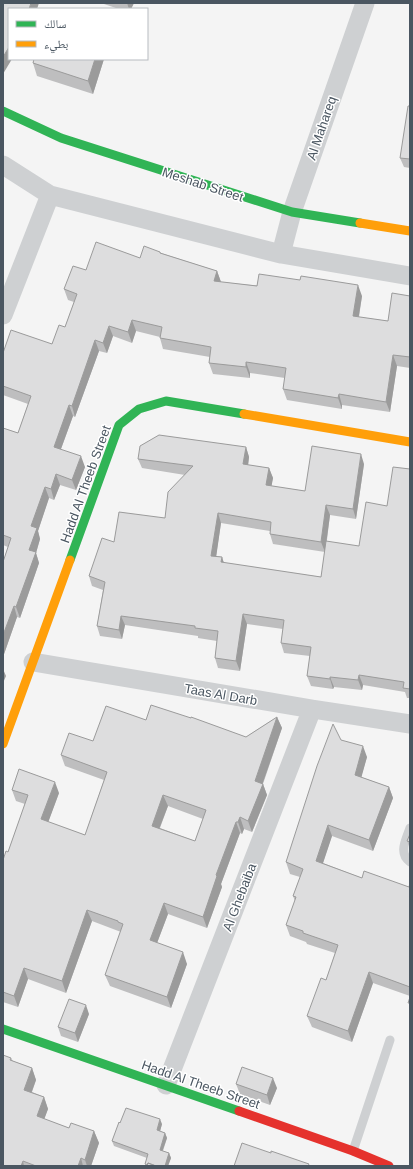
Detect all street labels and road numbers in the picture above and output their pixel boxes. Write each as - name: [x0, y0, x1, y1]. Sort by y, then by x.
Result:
- street label: Al Mahareq: [304, 94, 339, 162]
- street label: Meshab Street: [160, 164, 246, 205]
- street label: Hadd Al Theeb Street: [57, 423, 114, 545]
- street label: Taas Al Darb: [183, 681, 259, 708]
- street label: Al Ghebaiba: [220, 860, 260, 933]
- street label: Hadd Al Theeb Street: [140, 1057, 262, 1112]

